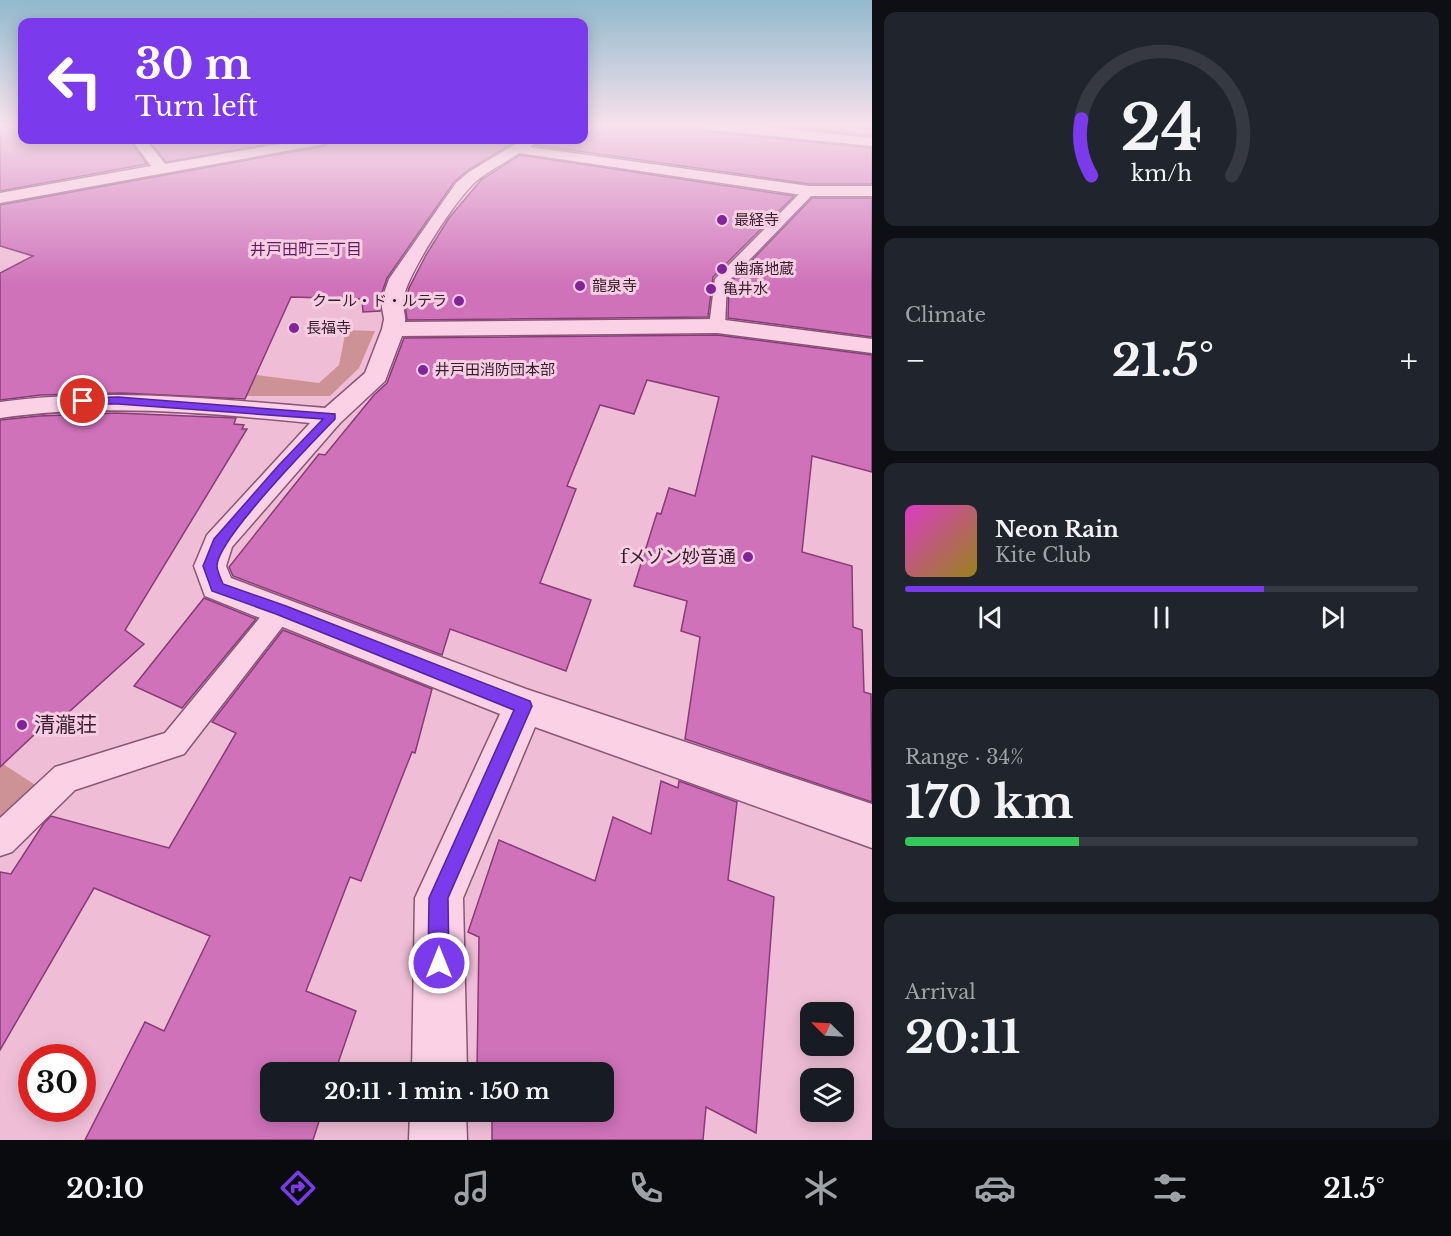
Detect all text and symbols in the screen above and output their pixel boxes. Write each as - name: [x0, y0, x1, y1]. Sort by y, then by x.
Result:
- text: 30 m: [135, 38, 251, 90]
- icon: left: [36, 42, 114, 120]
- text: 24: [1120, 89, 1203, 167]
- text: Turn left: [135, 90, 258, 123]
- text: km/h: [1131, 160, 1192, 187]
- place label: 最経寺: [734, 210, 779, 229]
- marker: 最経寺: [715, 213, 729, 227]
- district label: 井戸田町三丁目: [250, 239, 362, 259]
- place label: 歯痛地蔵: [734, 259, 794, 278]
- marker: 歯痛地蔵: [715, 262, 729, 276]
- place label: 龍泉寺: [592, 276, 637, 295]
- marker: 龍泉寺: [573, 279, 587, 293]
- place label: 亀井水: [723, 279, 768, 298]
- marker: 亀井水: [704, 282, 718, 296]
- place label: クール・ド・ルテラ: [312, 291, 447, 310]
- marker: クール・ド・ルテラ: [452, 294, 466, 308]
- text: Climate: [905, 303, 986, 327]
- place label: 長福寺: [306, 318, 351, 337]
- marker: 長福寺: [287, 321, 301, 335]
- text: 21.5°: [1112, 332, 1214, 388]
- text: −: [905, 340, 926, 381]
- text: +: [1400, 340, 1418, 381]
- place label: 井戸田消防団本部: [435, 360, 555, 379]
- marker: 井戸田消防団本部: [416, 363, 430, 377]
- pin: [57, 375, 108, 426]
- icon: arrive: [66, 384, 99, 417]
- text: Neon Rain: [995, 516, 1119, 543]
- text: Kite Club: [995, 543, 1091, 567]
- place label: fメゾン妙音通: [621, 546, 736, 568]
- marker: fメゾン妙音通: [741, 550, 755, 564]
- icon: previous: [974, 601, 1007, 634]
- icon: pause: [1145, 601, 1178, 634]
- icon: next: [1316, 601, 1349, 634]
- place label: 清瀧荘: [34, 712, 97, 738]
- marker: 清瀧荘: [15, 718, 29, 732]
- text: Range · 34%: [905, 745, 1024, 769]
- text: 170 km: [905, 774, 1073, 830]
- position arrow: [407, 931, 471, 995]
- text: Arrival: [905, 980, 976, 1004]
- north arrow: [800, 1002, 854, 1056]
- map controls: [800, 1002, 854, 1122]
- text: 20:11: [905, 1009, 1020, 1065]
- speed limit sign: 30: [18, 1044, 96, 1122]
- button: layers: [800, 1068, 854, 1122]
- text: 20:11 · 1 min · 150 m: [324, 1078, 550, 1105]
- icon: directions: [277, 1167, 319, 1209]
- icon: music: [451, 1167, 493, 1209]
- icon: phone: [625, 1167, 667, 1209]
- icon: climate: [800, 1167, 842, 1209]
- icon: car: [974, 1167, 1016, 1209]
- icon: filters: [1149, 1167, 1191, 1209]
- text: 20:10: [66, 1172, 144, 1205]
- text: 21.5°: [1323, 1172, 1385, 1205]

